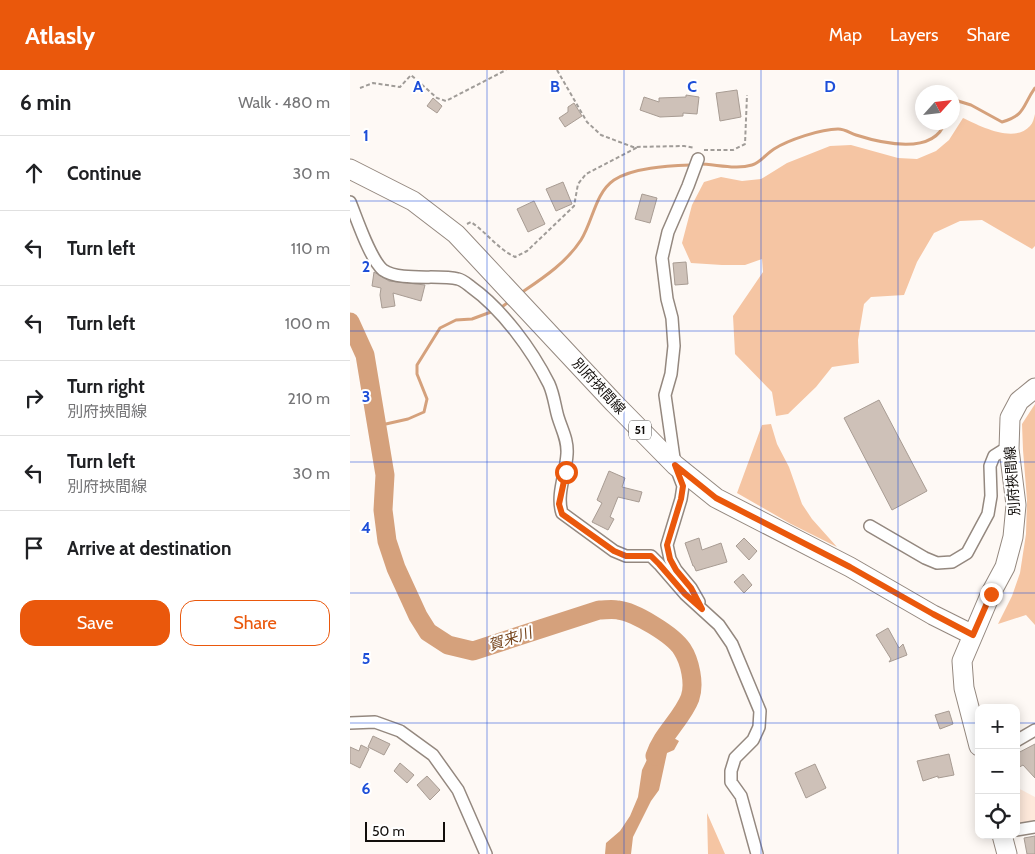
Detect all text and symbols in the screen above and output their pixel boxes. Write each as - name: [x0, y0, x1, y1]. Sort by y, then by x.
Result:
- text: Atlasly: [25, 21, 95, 50]
- text: Map: [829, 24, 862, 46]
- text: Layers: [890, 24, 939, 46]
- text: Share: [967, 24, 1010, 46]
- text: A: [413, 77, 423, 96]
- text: B: [550, 77, 560, 96]
- text: C: [687, 77, 697, 96]
- text: D: [824, 77, 836, 96]
- north arrow: [915, 85, 960, 130]
- text: 6 min: [20, 90, 71, 115]
- text: Walk · 480 m: [238, 93, 330, 112]
- text: 1: [363, 126, 369, 145]
- icon: ahead: [20, 159, 48, 187]
- text: Continue: [67, 162, 141, 185]
- text: 30 m: [293, 164, 330, 183]
- icon: left: [20, 234, 48, 262]
- text: Turn left: [67, 237, 135, 260]
- text: 110 m: [291, 239, 330, 258]
- text: 2: [362, 257, 370, 276]
- icon: left: [20, 309, 48, 337]
- text: Turn left: [67, 312, 135, 335]
- text: 100 m: [285, 314, 330, 333]
- street label: 別府挾間線: [569, 354, 629, 418]
- text: Turn right: [67, 375, 145, 398]
- icon: right: [20, 384, 48, 412]
- text: 3: [362, 387, 370, 406]
- text: 210 m: [288, 389, 330, 408]
- text: 別府挾間線: [67, 402, 147, 421]
- road number: 51: [629, 420, 651, 440]
- street label: 別府挾間線: [1001, 445, 1023, 517]
- text: Turn left: [67, 450, 135, 473]
- icon: left: [20, 459, 48, 487]
- route start: [555, 461, 578, 484]
- text: 30 m: [293, 464, 330, 483]
- text: 別府挾間線: [67, 477, 147, 496]
- text: 4: [361, 518, 371, 537]
- icon: arrive: [20, 534, 48, 562]
- text: Arrive at destination: [67, 537, 231, 560]
- route end: [980, 583, 1003, 606]
- button: Save: [20, 600, 170, 646]
- button: Share: [180, 600, 330, 646]
- water label: 賀来川: [486, 623, 536, 655]
- text: 5: [362, 649, 370, 668]
- map controls: [975, 704, 1020, 839]
- button: +: [975, 704, 1020, 749]
- button: −: [975, 749, 1020, 794]
- text: 6: [362, 779, 371, 798]
- button: locate: [975, 794, 1020, 839]
- scale bar: [365, 819, 445, 842]
- text: 50 m: [372, 822, 405, 840]

